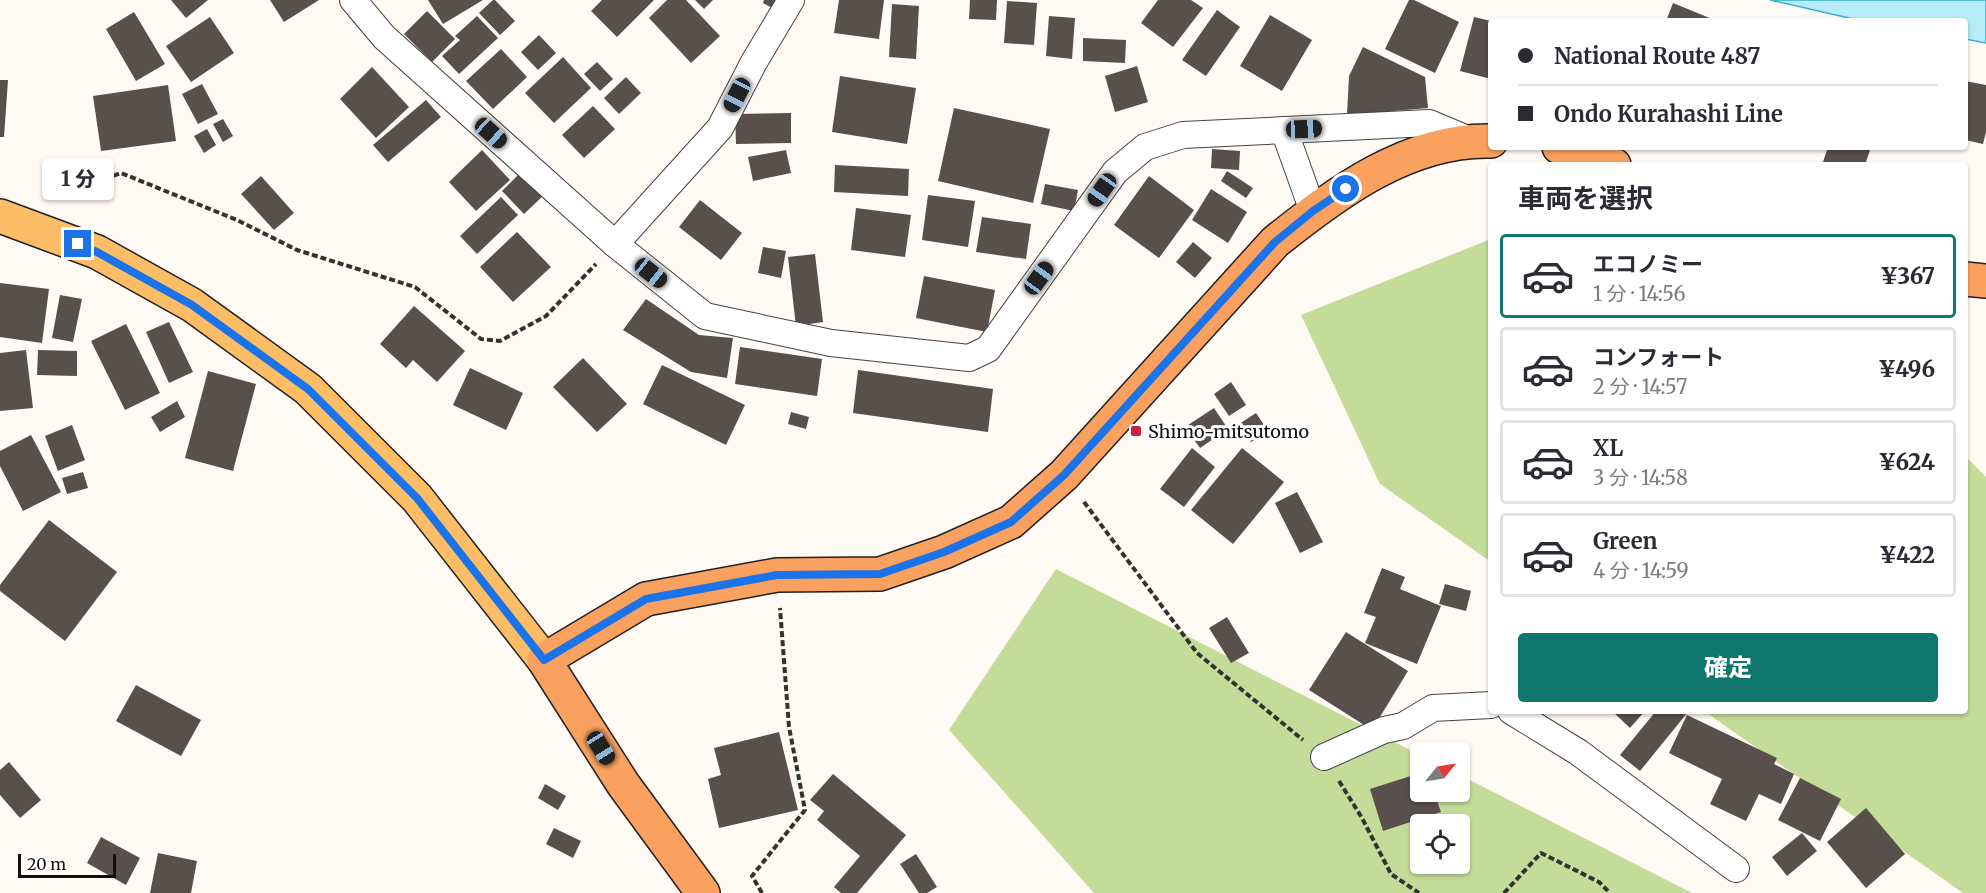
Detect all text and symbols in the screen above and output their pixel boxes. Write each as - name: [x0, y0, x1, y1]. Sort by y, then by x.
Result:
- text: National Route 487: [1554, 42, 1761, 70]
- car: [721, 75, 753, 115]
- text: Ondo Kurahashi Line: [1554, 100, 1783, 128]
- car: [472, 114, 510, 152]
- car: [1286, 119, 1322, 139]
- callout: 1 分: [42, 157, 114, 199]
- text: 1 分: [61, 166, 95, 191]
- car: [1084, 170, 1120, 210]
- route start: [1332, 175, 1359, 202]
- text: 車両を選択: [1518, 181, 1653, 215]
- route end: [64, 230, 91, 257]
- icon: car: [1521, 249, 1575, 303]
- text: エコノミー: [1593, 250, 1703, 278]
- car: [631, 255, 671, 291]
- car: [1021, 258, 1057, 298]
- text: ¥367: [1880, 262, 1935, 290]
- text: 1 分 · 14:56: [1593, 281, 1686, 306]
- icon: car: [1521, 342, 1575, 396]
- text: コンフォート: [1593, 343, 1724, 371]
- text: ¥496: [1878, 355, 1935, 383]
- text: 2 分 · 14:57: [1593, 374, 1687, 399]
- place label: Shimo-mitsutomo: [1148, 420, 1309, 443]
- marker: Shimo-mitsutomo: [1129, 424, 1143, 438]
- text: XL: [1593, 434, 1623, 462]
- icon: car: [1521, 435, 1575, 489]
- text: ¥624: [1879, 448, 1935, 476]
- text: 3 分 · 14:58: [1593, 465, 1688, 490]
- text: Green: [1593, 527, 1657, 555]
- icon: car: [1521, 528, 1575, 582]
- text: ¥422: [1879, 541, 1935, 569]
- text: 4 分 · 14:59: [1593, 558, 1689, 583]
- button: 確定: [1518, 633, 1938, 702]
- car: [584, 728, 618, 768]
- north arrow: [1410, 742, 1470, 802]
- map controls: [1410, 742, 1470, 874]
- button: locate: [1410, 814, 1470, 874]
- scale bar: [18, 851, 116, 878]
- text: 20 m: [27, 854, 66, 874]

